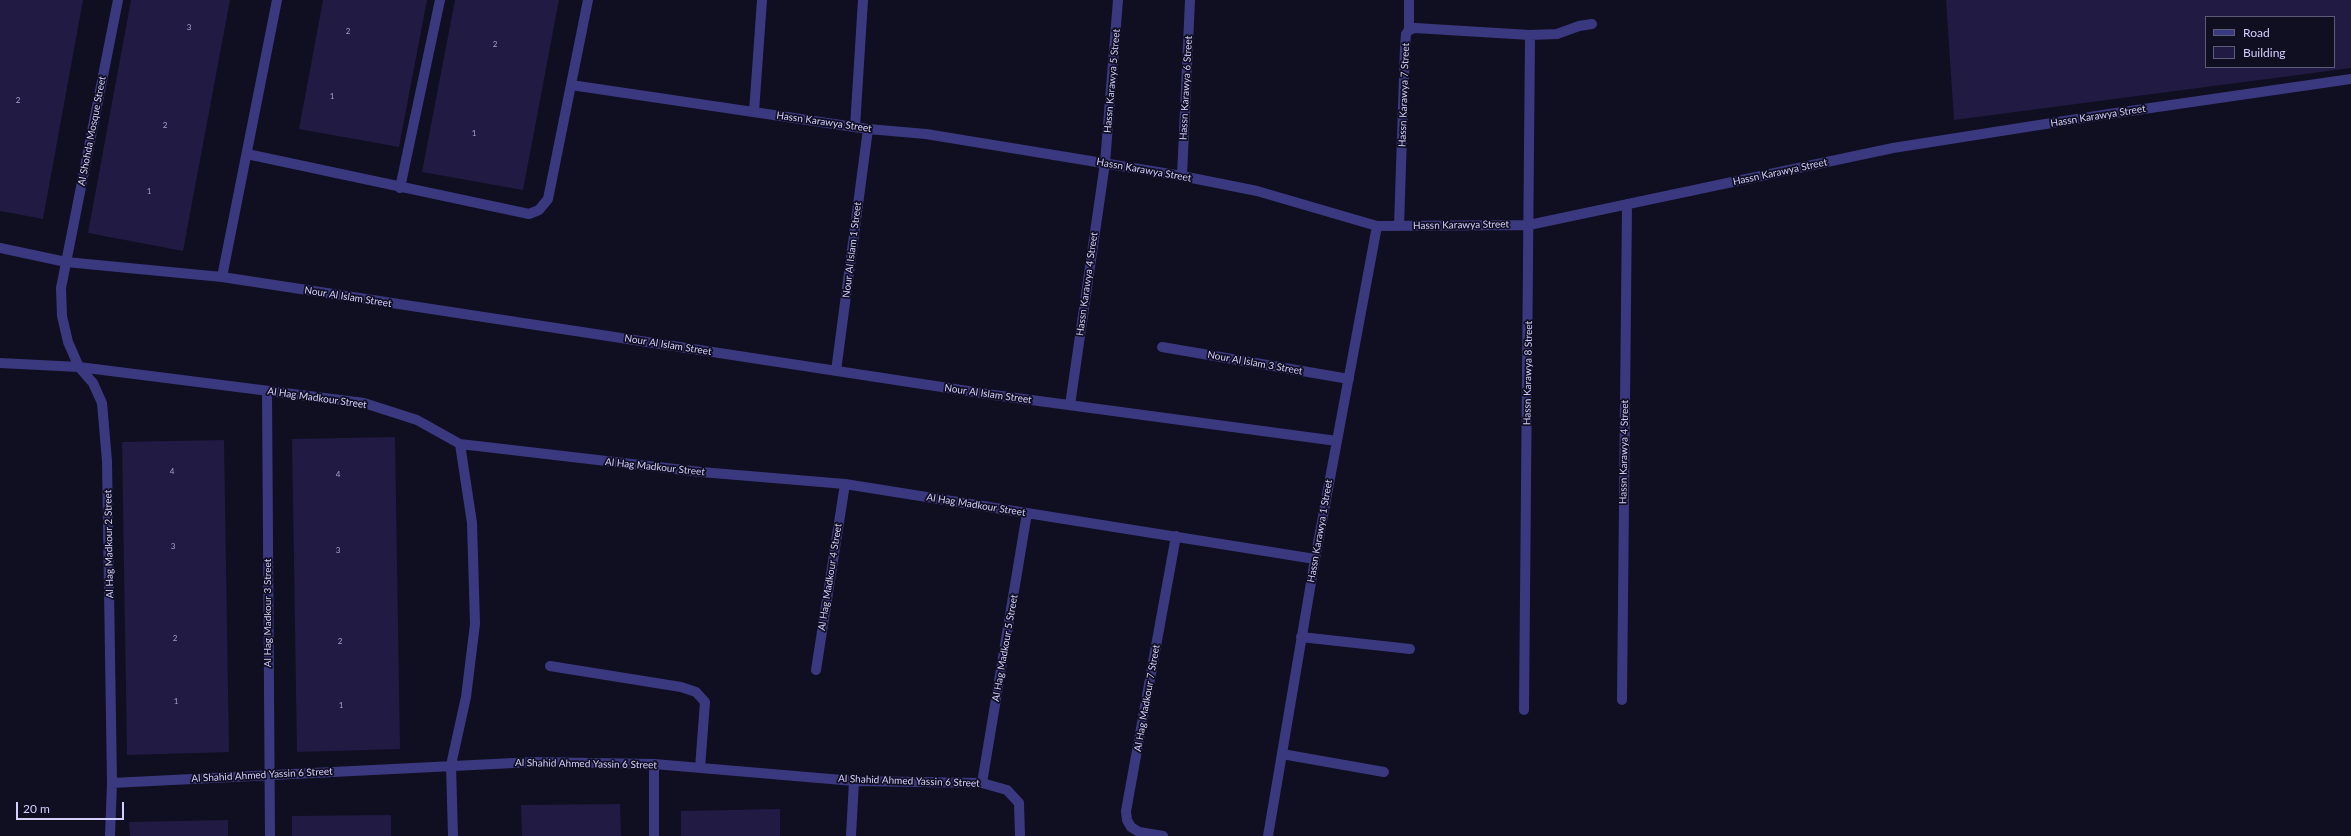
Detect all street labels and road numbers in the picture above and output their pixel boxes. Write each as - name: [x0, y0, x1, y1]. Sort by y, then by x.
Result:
- street label: Hassn Karawya 5 Street: [1101, 28, 1123, 134]
- street label: Hassn Karawya 6 Street: [1177, 36, 1195, 140]
- street label: Hassn Karawya 7 Street: [1396, 43, 1412, 147]
- street label: Al Shohda Mosque Street: [75, 75, 109, 187]
- street label: Hassn Karawya Street: [2050, 103, 2146, 129]
- street label: Hassn Karawya Street: [776, 109, 872, 135]
- street label: Hassn Karawya Street: [1096, 156, 1192, 184]
- street label: Hassn Karawya Street: [1732, 156, 1828, 188]
- street label: Nour Al Islam 1 Street: [840, 201, 864, 299]
- street label: Hassn Karawya Street: [1413, 218, 1509, 232]
- street label: Hassn Karawya 4 Street: [1074, 231, 1100, 337]
- street label: Nour Al Islam Street: [304, 284, 392, 310]
- street label: Hassn Karawya 8 Street: [1521, 321, 1535, 425]
- street label: Nour Al Islam Street: [624, 332, 712, 358]
- street label: Nour Al Islam 3 Street: [1207, 349, 1303, 377]
- street label: Nour Al Islam Street: [944, 382, 1032, 406]
- street label: Al Hag Madkour Street: [267, 385, 367, 411]
- street label: Hassn Karawya 4 Street: [1617, 400, 1631, 504]
- street label: Al Hag Madkour Street: [605, 456, 705, 478]
- street label: Hassn Karawya 1 Street: [1305, 479, 1335, 583]
- street label: Al Hag Madkour 2 Street: [102, 490, 116, 598]
- street label: Al Hag Madkour Street: [926, 491, 1026, 519]
- street label: Al Hag Madkour 4 Street: [816, 522, 844, 632]
- street label: Al Hag Madkour 3 Street: [262, 559, 274, 667]
- street label: Al Hag Madkour 5 Street: [990, 594, 1020, 702]
- street label: Al Hag Madkour 7 Street: [1132, 644, 1162, 752]
- street label: Al Shahid Ahmed Yassin 6 Street: [515, 757, 657, 771]
- street label: Al Shahid Ahmed Yassin 6 Street: [191, 765, 333, 785]
- street label: Al Shahid Ahmed Yassin 6 Street: [838, 773, 980, 789]

